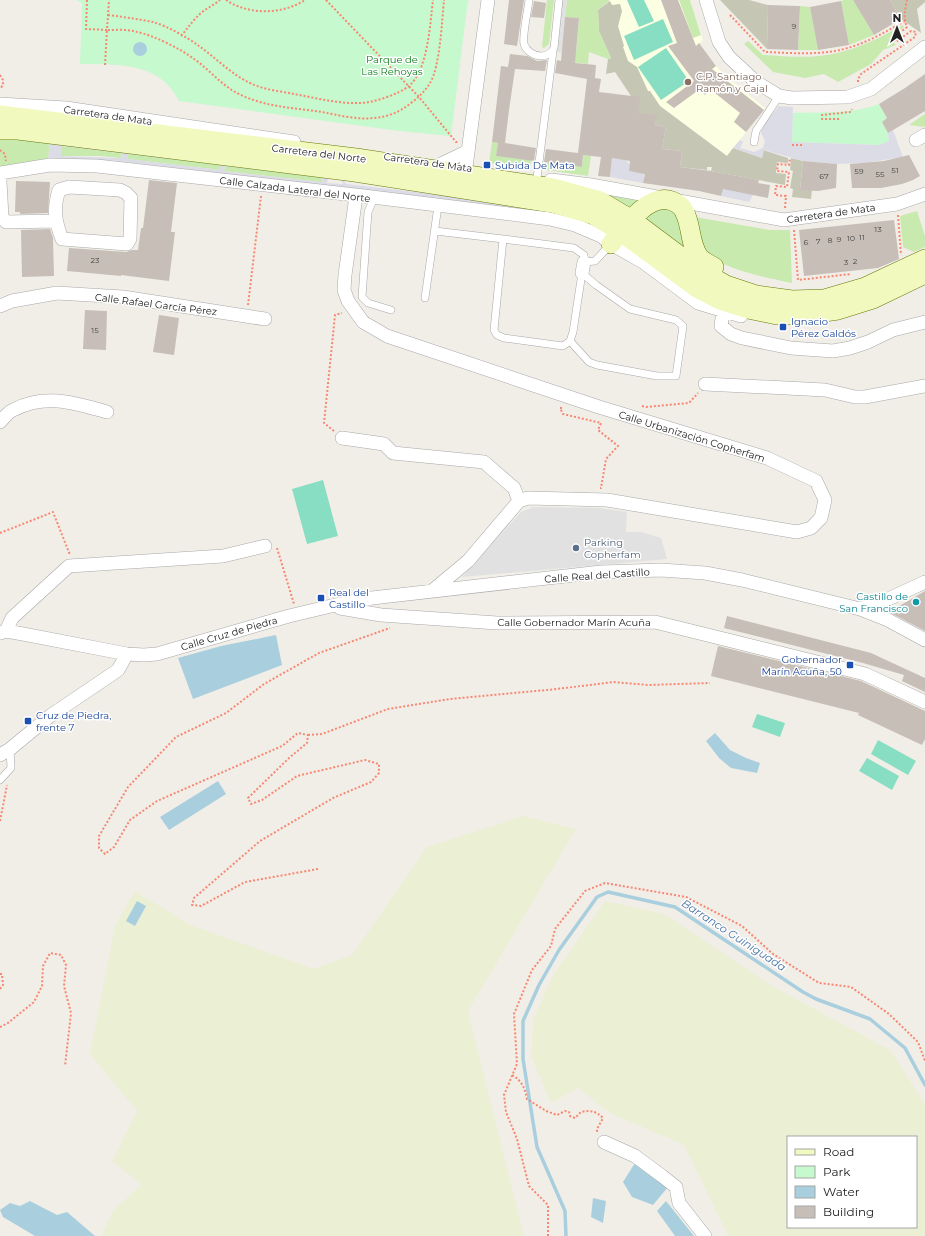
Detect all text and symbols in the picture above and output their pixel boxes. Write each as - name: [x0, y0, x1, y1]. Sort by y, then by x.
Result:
- north arrow: [877, 8, 917, 48]
- text: N: [893, 11, 901, 25]
- house number: 9: [792, 21, 797, 31]
- park label: Parque de Las Rehoyas: [361, 53, 423, 78]
- place label: C.P. Santiago Ramón y Cajal: [696, 70, 768, 95]
- marker: C.P. Santiago Ramón y Cajal: [683, 77, 693, 87]
- street label: Carretera de Mata: [63, 103, 153, 128]
- street label: Carretera del Norte: [271, 141, 367, 166]
- street label: Carretera de Mata: [383, 150, 473, 175]
- place label: Subida De Mata: [495, 159, 575, 172]
- marker: Subida De Mata: [482, 160, 492, 170]
- house number: 51: [891, 165, 899, 175]
- house number: 59: [854, 166, 864, 176]
- house number: 55: [875, 169, 885, 179]
- house number: 67: [819, 171, 829, 181]
- street label: Calle Calzada Lateral del Norte: [219, 174, 371, 205]
- street label: Carretera de Mata: [786, 201, 876, 226]
- house number: 13: [874, 224, 882, 234]
- house number: 11: [859, 232, 865, 242]
- house number: 10: [847, 233, 855, 243]
- house number: 9: [837, 234, 842, 244]
- house number: 8: [827, 235, 833, 245]
- house number: 7: [816, 236, 821, 246]
- house number: 6: [804, 237, 809, 247]
- house number: 23: [90, 255, 100, 265]
- house number: 2: [853, 256, 858, 266]
- house number: 3: [844, 257, 849, 267]
- street label: Calle Rafael García Pérez: [94, 291, 218, 318]
- place label: Ignacio Pérez Galdós: [791, 315, 856, 340]
- marker: Ignacio Pérez Galdós: [778, 322, 788, 332]
- house number: 15: [91, 325, 99, 335]
- street label: Calle Urbanización Copherfam: [617, 408, 767, 465]
- place label: Parking Copherfam: [584, 536, 641, 561]
- marker: Parking Copherfam: [571, 543, 581, 553]
- street label: Calle Real del Castillo: [544, 565, 650, 586]
- place label: Real del Castillo: [329, 586, 369, 611]
- place label: Castillo de San Francisco: [839, 590, 908, 615]
- marker: Real del Castillo: [316, 593, 326, 603]
- marker: Castillo de San Francisco: [911, 597, 921, 607]
- street label: Calle Cruz de Piedra: [179, 613, 279, 654]
- street label: Calle Gobernador Marín Acuña: [497, 616, 651, 629]
- place label: Gobernador Marín Acuña, 50: [761, 653, 842, 678]
- marker: Gobernador Marín Acuña, 50: [845, 660, 855, 670]
- place label: Cruz de Piedra, frente 7: [36, 709, 111, 734]
- marker: Cruz de Piedra, frente 7: [23, 716, 33, 726]
- water label: Barranco Guiniguada: [679, 896, 789, 974]
- legend: [787, 1136, 917, 1228]
- text: Road: [823, 1144, 854, 1159]
- text: Park: [823, 1164, 851, 1179]
- text: Water: [823, 1184, 860, 1199]
- text: Building: [823, 1204, 874, 1219]

